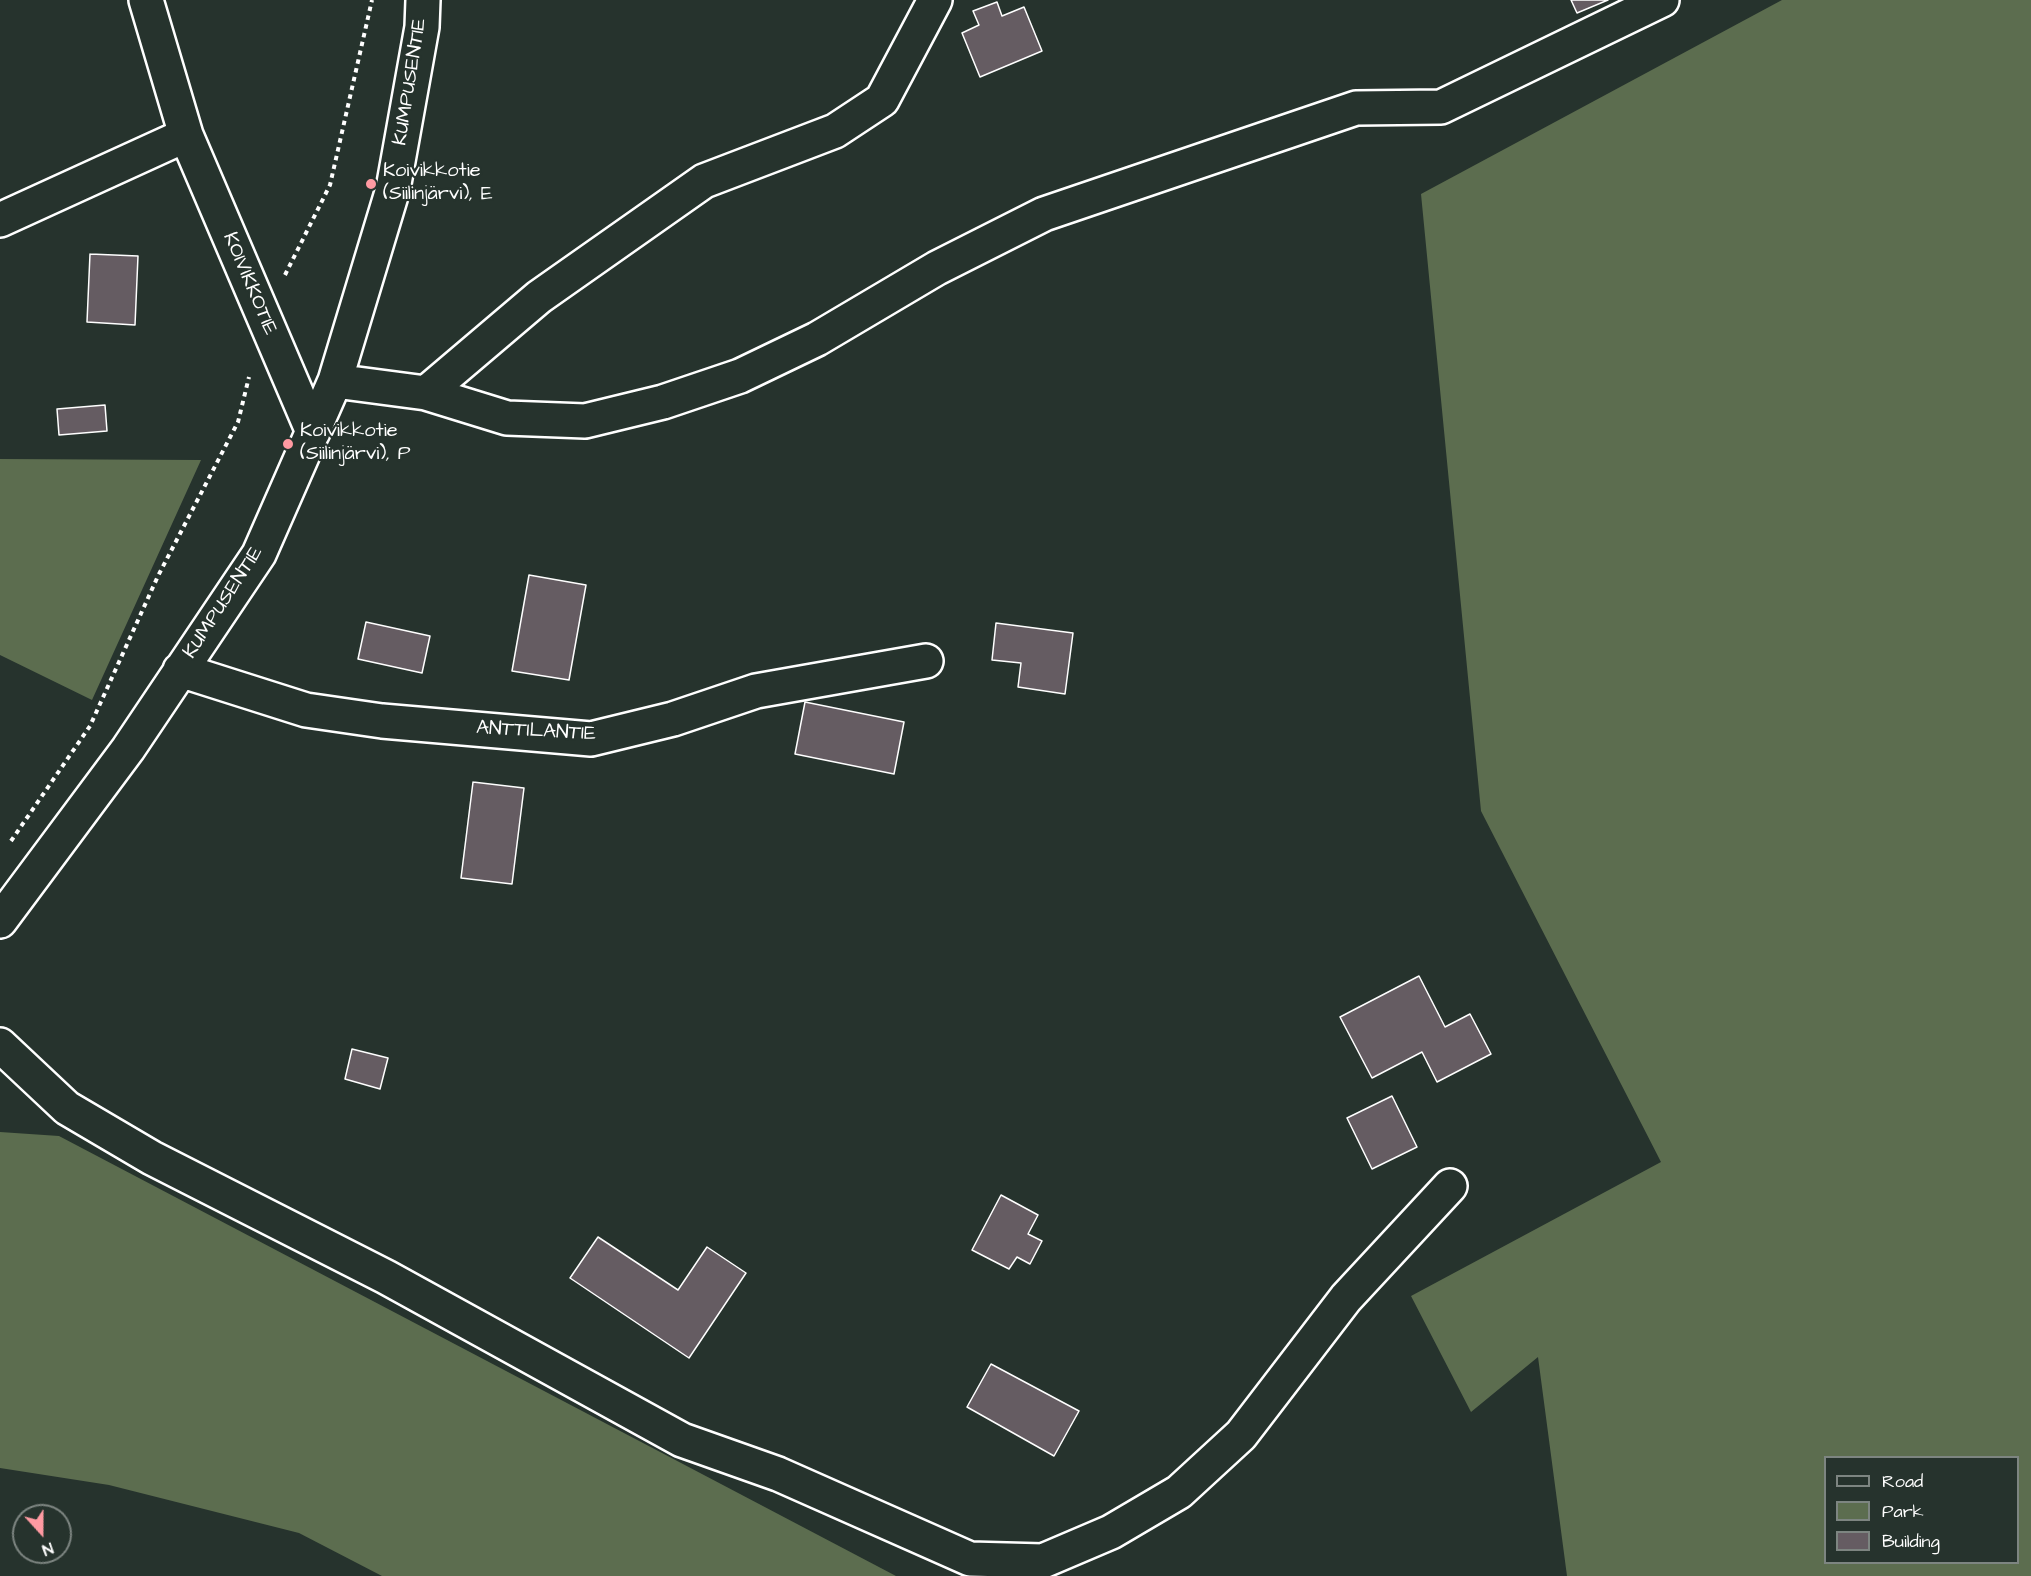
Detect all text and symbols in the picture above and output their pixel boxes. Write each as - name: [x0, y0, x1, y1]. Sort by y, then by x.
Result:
- street label: KUMPUSENTIE: [389, 17, 433, 147]
- place label: Koivikkotie (Siilinjärvi), E: [383, 160, 493, 207]
- marker: Koivikkotie (Siilinjärvi), E: [364, 177, 378, 191]
- street label: KOIVIKKOTIE: [217, 229, 281, 339]
- place label: Koivikkotie (Siilinjärvi), P: [300, 420, 411, 467]
- marker: Koivikkotie (Siilinjärvi), P: [281, 437, 295, 451]
- street label: KUMPUSENTIE: [179, 543, 269, 663]
- street label: ANTTILANTIE: [476, 717, 596, 747]
- legend: [1824, 1456, 2019, 1564]
- text: Road: [1882, 1469, 1923, 1494]
- text: Park: [1882, 1499, 1924, 1524]
- north arrow: [12, 1504, 72, 1564]
- text: Building: [1882, 1529, 1940, 1554]
- text: N: [39, 1537, 56, 1561]

